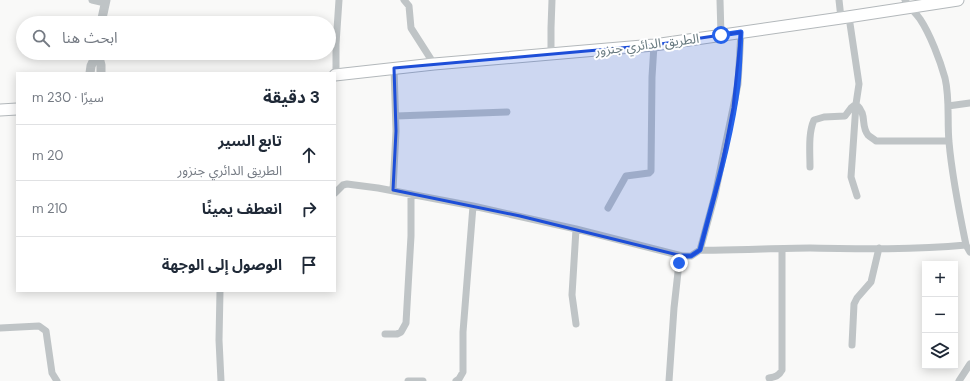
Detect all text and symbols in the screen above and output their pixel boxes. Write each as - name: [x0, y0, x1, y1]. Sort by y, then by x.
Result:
- search box: [16, 16, 336, 60]
- route start: [712, 26, 730, 44]
- icon: search: [30, 27, 52, 49]
- text: ابحث هنا: [62, 28, 118, 48]
- street label: الطريق الدائري جنزور: [593, 30, 700, 61]
- text: 3 دقيقة: [263, 86, 320, 108]
- text: سيرًا · 230 m: [32, 89, 104, 106]
- text: تابع السير: [218, 131, 282, 151]
- icon: ahead: [298, 144, 320, 166]
- text: 20 m: [32, 147, 63, 164]
- text: الطريق الدائري جنزور: [177, 162, 282, 179]
- icon: right: [298, 198, 320, 220]
- text: انعطف يمينًا: [202, 199, 282, 219]
- text: 210 m: [32, 200, 68, 217]
- icon: arrive: [298, 254, 320, 276]
- route end: [670, 254, 688, 272]
- text: الوصول إلى الوجهة: [162, 255, 282, 275]
- map controls: [922, 261, 958, 369]
- button: +: [922, 261, 958, 297]
- button: −: [922, 297, 958, 333]
- button: layers: [922, 333, 958, 369]

